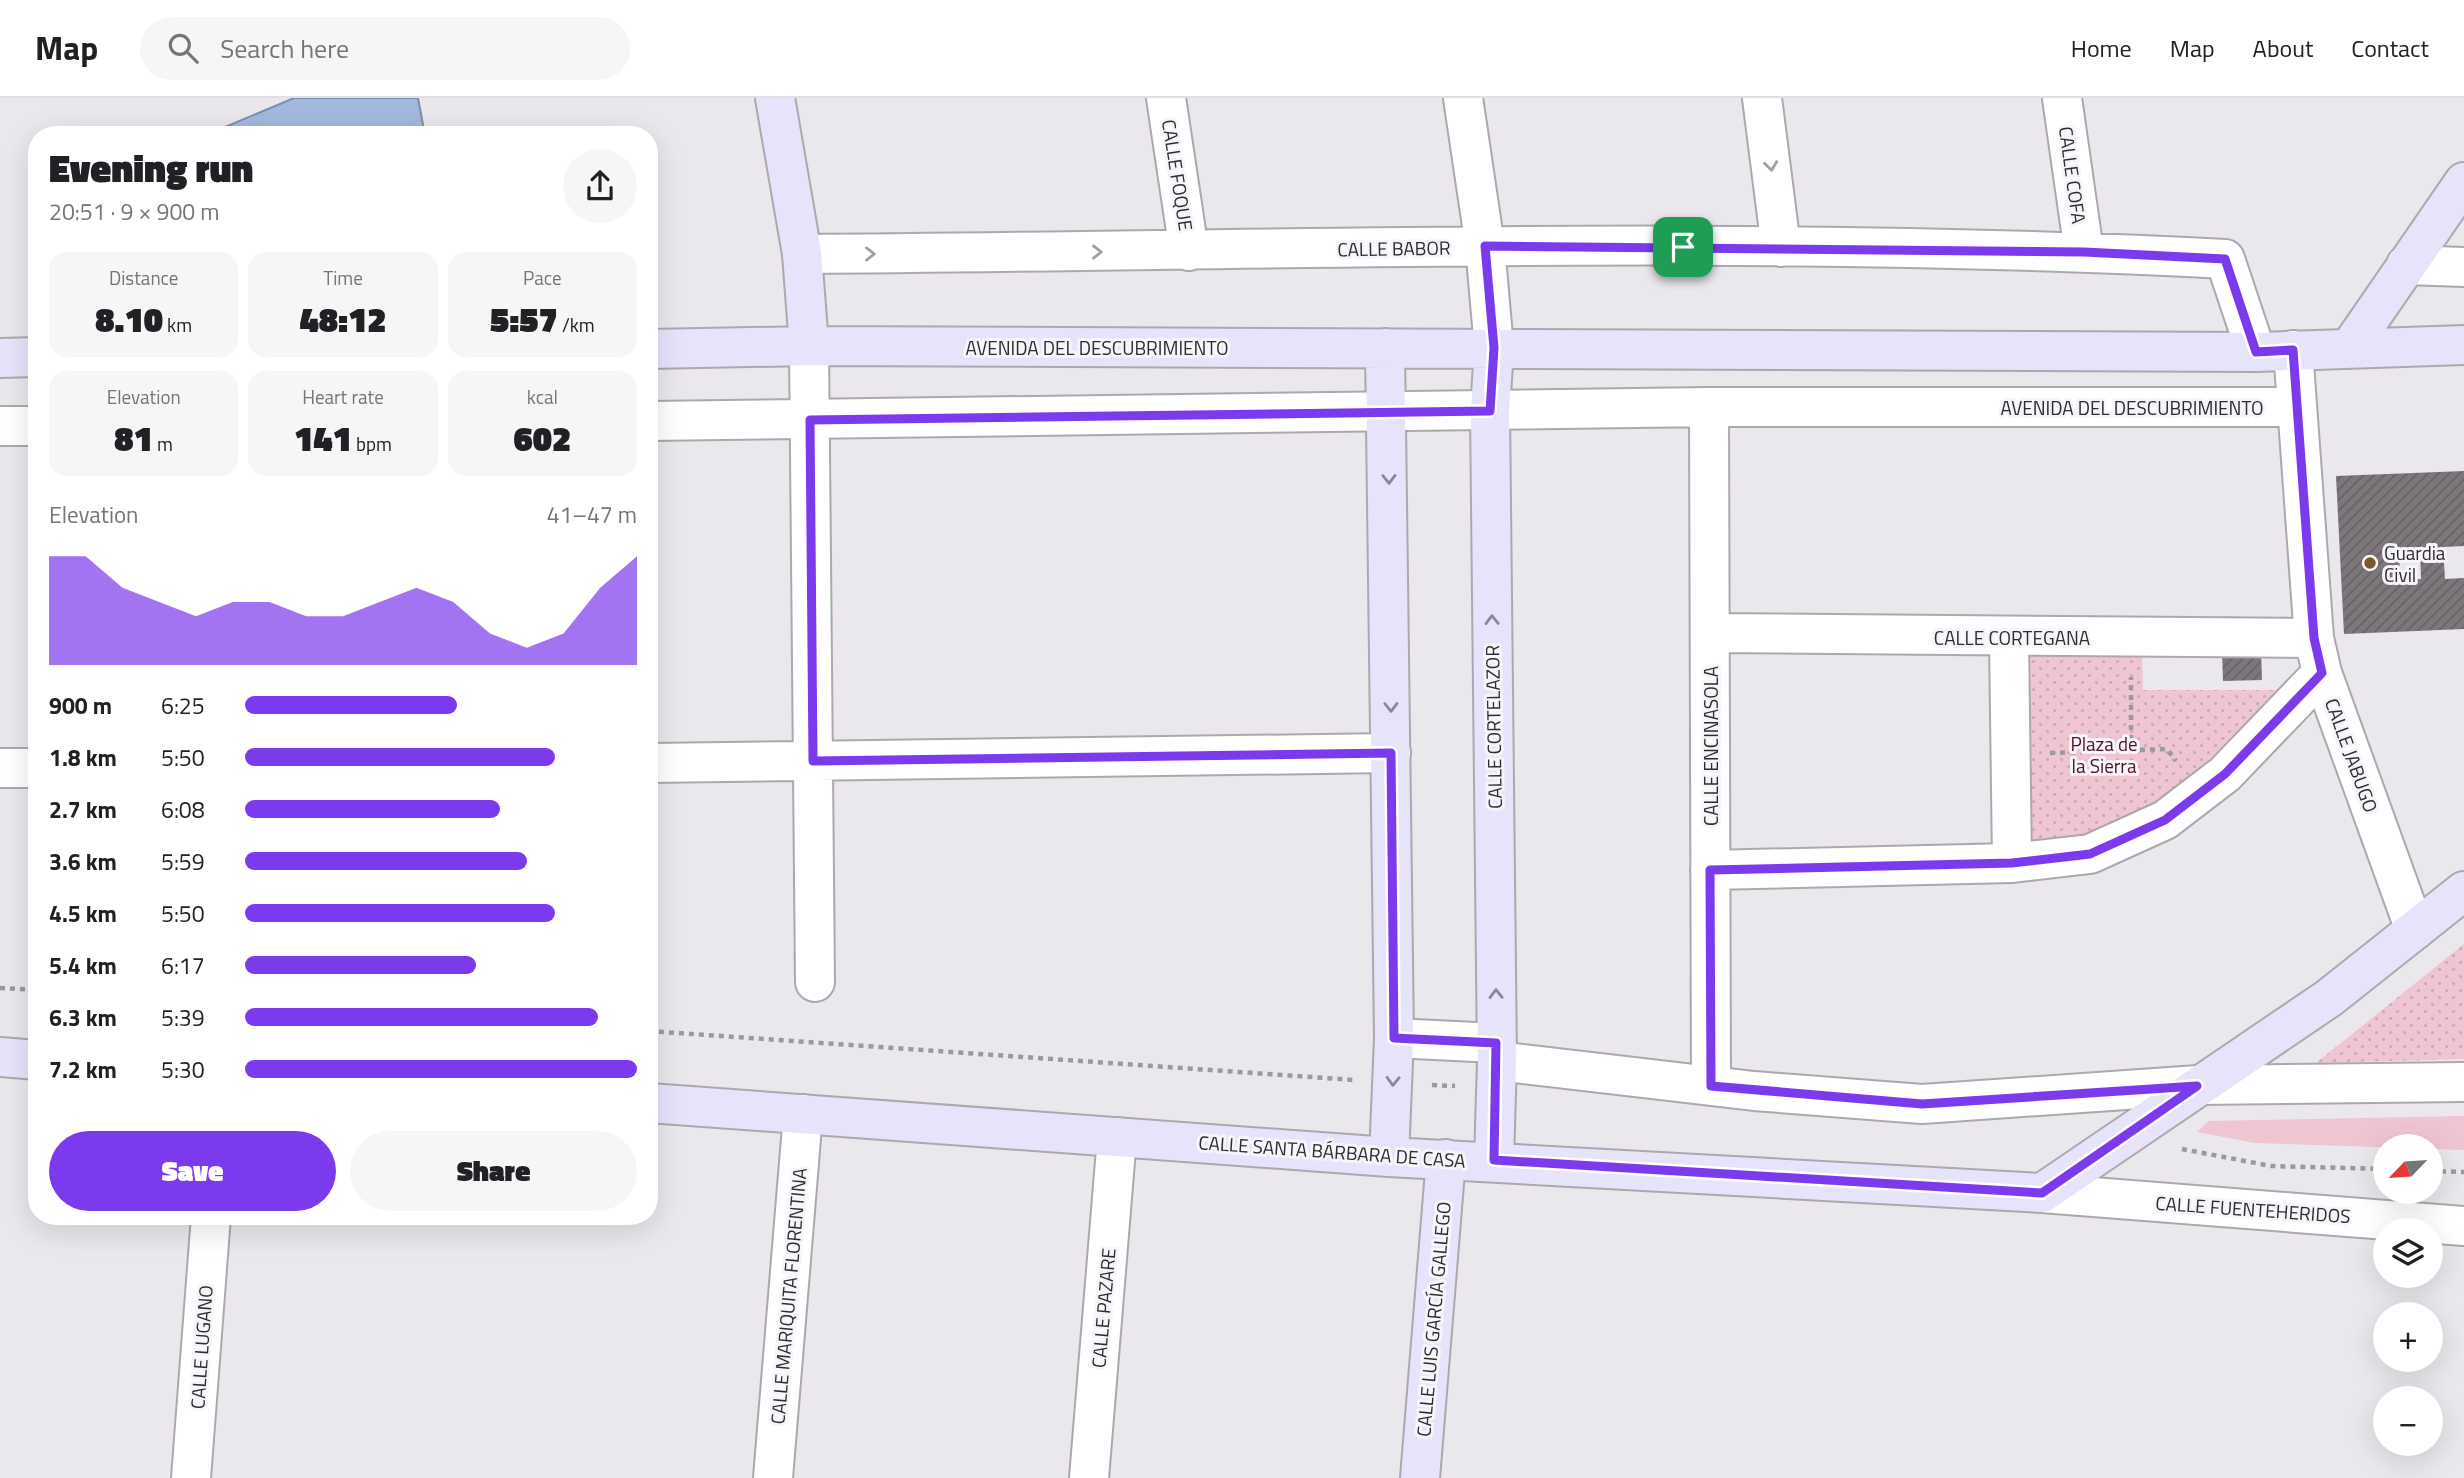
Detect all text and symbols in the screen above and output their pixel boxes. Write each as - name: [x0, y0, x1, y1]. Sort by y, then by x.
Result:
- search box: [140, 17, 630, 80]
- text: Map: [35, 23, 98, 73]
- icon: search: [164, 29, 202, 67]
- text: Search here: [220, 29, 349, 68]
- text: Home: [2071, 30, 2132, 66]
- text: Map: [2170, 30, 2215, 66]
- text: About: [2253, 30, 2313, 66]
- text: Contact: [2351, 30, 2429, 66]
- street label: CALLE FOQUE: [1155, 117, 1201, 233]
- street label: CALLE COFA: [2052, 125, 2094, 225]
- text: Evening run: [49, 139, 253, 197]
- button: share: [563, 149, 637, 223]
- one-way arrow: [1763, 160, 1778, 172]
- text: 20:51 · 9 × 900 m: [49, 194, 219, 229]
- pin: [1653, 217, 1713, 277]
- icon: arrive: [1664, 228, 1702, 266]
- street label: CALLE BABOR: [1337, 233, 1451, 263]
- one-way arrow: [1093, 244, 1103, 260]
- one-way arrow: [865, 246, 876, 261]
- text: Distance: [109, 263, 178, 292]
- text: Time: [323, 263, 363, 292]
- text: Pace: [523, 263, 562, 292]
- text: 8.10: [95, 292, 163, 346]
- text: 48:12: [299, 292, 387, 346]
- text: 5:57: [490, 292, 558, 346]
- text: km: [163, 310, 192, 339]
- text: /km: [558, 310, 595, 339]
- street label: AVENIDA DEL DESCUBRIMIENTO: [965, 333, 1229, 362]
- text: Elevation: [107, 382, 181, 411]
- text: Heart rate: [302, 382, 384, 411]
- text: kcal: [527, 382, 558, 411]
- street label: AVENIDA DEL DESCUBRIMIENTO: [2000, 393, 2264, 422]
- text: 81: [114, 411, 153, 465]
- text: 141: [294, 411, 352, 465]
- text: 602: [513, 411, 571, 465]
- text: m: [153, 429, 173, 458]
- text: bpm: [352, 429, 392, 458]
- one-way arrow: [1381, 474, 1397, 485]
- text: Elevation: [49, 497, 138, 532]
- text: 41–47 m: [547, 497, 637, 532]
- place label: Guardia Civil: [2384, 538, 2446, 589]
- marker: Guardia Civil: [2362, 555, 2378, 571]
- one-way arrow: [1484, 614, 1500, 624]
- street label: CALLE CORTEGANA: [1934, 623, 2090, 652]
- street label: CALLE CORTELAZOR: [1477, 645, 1509, 809]
- street label: CALLE ENCINASOLA: [1696, 666, 1725, 826]
- text: 900 m: [49, 688, 112, 723]
- text: 6:25: [161, 688, 205, 723]
- street label: CALLE JABUGO: [2318, 694, 2386, 816]
- one-way arrow: [1383, 702, 1399, 712]
- park label: Plaza de la Sierra: [2070, 729, 2138, 780]
- text: 1.8 km: [49, 740, 117, 775]
- text: 5:50: [161, 740, 205, 775]
- text: 2.7 km: [49, 792, 117, 827]
- text: 6:08: [161, 792, 205, 827]
- text: 3.6 km: [49, 844, 117, 879]
- text: 5:59: [161, 844, 205, 879]
- text: 4.5 km: [49, 896, 117, 931]
- text: 5:50: [161, 896, 205, 931]
- text: 5.4 km: [49, 948, 117, 983]
- text: 6:17: [161, 948, 205, 983]
- one-way arrow: [1488, 988, 1504, 999]
- text: 6.3 km: [49, 1000, 117, 1035]
- text: 5:39: [161, 1000, 205, 1035]
- text: 7.2 km: [49, 1052, 117, 1087]
- text: 5:30: [161, 1052, 205, 1087]
- one-way arrow: [1385, 1076, 1400, 1087]
- street label: CALLE SANTA BÁRBARA DE CASA: [1197, 1127, 1467, 1175]
- button: Save: [49, 1131, 336, 1211]
- button: Share: [350, 1131, 637, 1211]
- north arrow: [2373, 1134, 2443, 1204]
- map controls: [2373, 1134, 2443, 1456]
- street label: CALLE MARIQUITA FLORENTINA: [762, 1167, 814, 1425]
- street label: CALLE FUENTEHERIDOS: [2155, 1188, 2351, 1230]
- street label: CALLE LUIS GARCÍA GALLEGO: [1408, 1200, 1458, 1438]
- button: layers: [2373, 1218, 2443, 1288]
- street label: CALLE PAZARE: [1083, 1247, 1123, 1369]
- street label: CALLE LUGANO: [182, 1284, 220, 1410]
- button: +: [2373, 1302, 2443, 1372]
- button: −: [2373, 1386, 2443, 1456]

